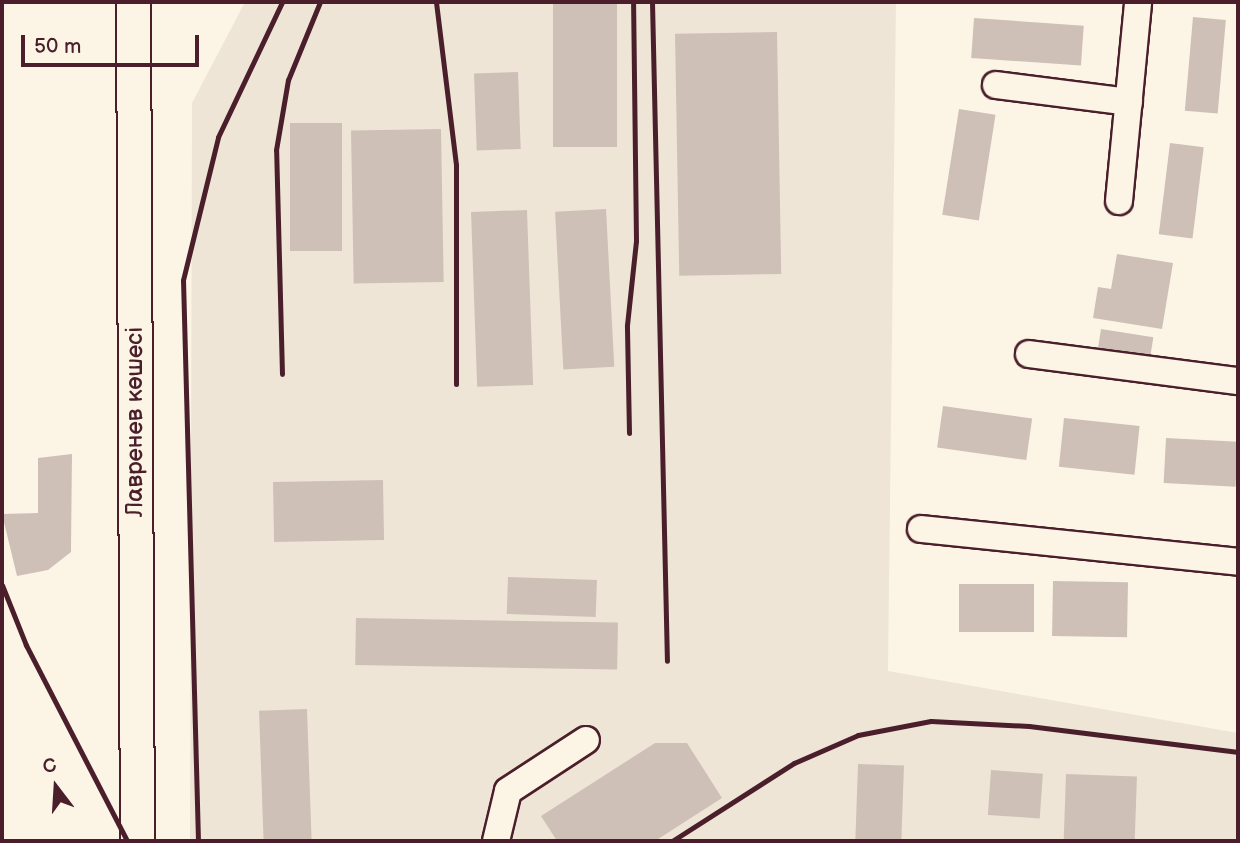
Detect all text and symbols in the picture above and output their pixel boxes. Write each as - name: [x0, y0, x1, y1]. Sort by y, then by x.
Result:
- scale bar: [24, 21, 203, 65]
- text: 50 m: [34, 34, 81, 59]
- street label: Лавренев көшесі: [121, 327, 149, 517]
- north arrow: [21, 752, 91, 822]
- text: С: [40, 754, 59, 779]

